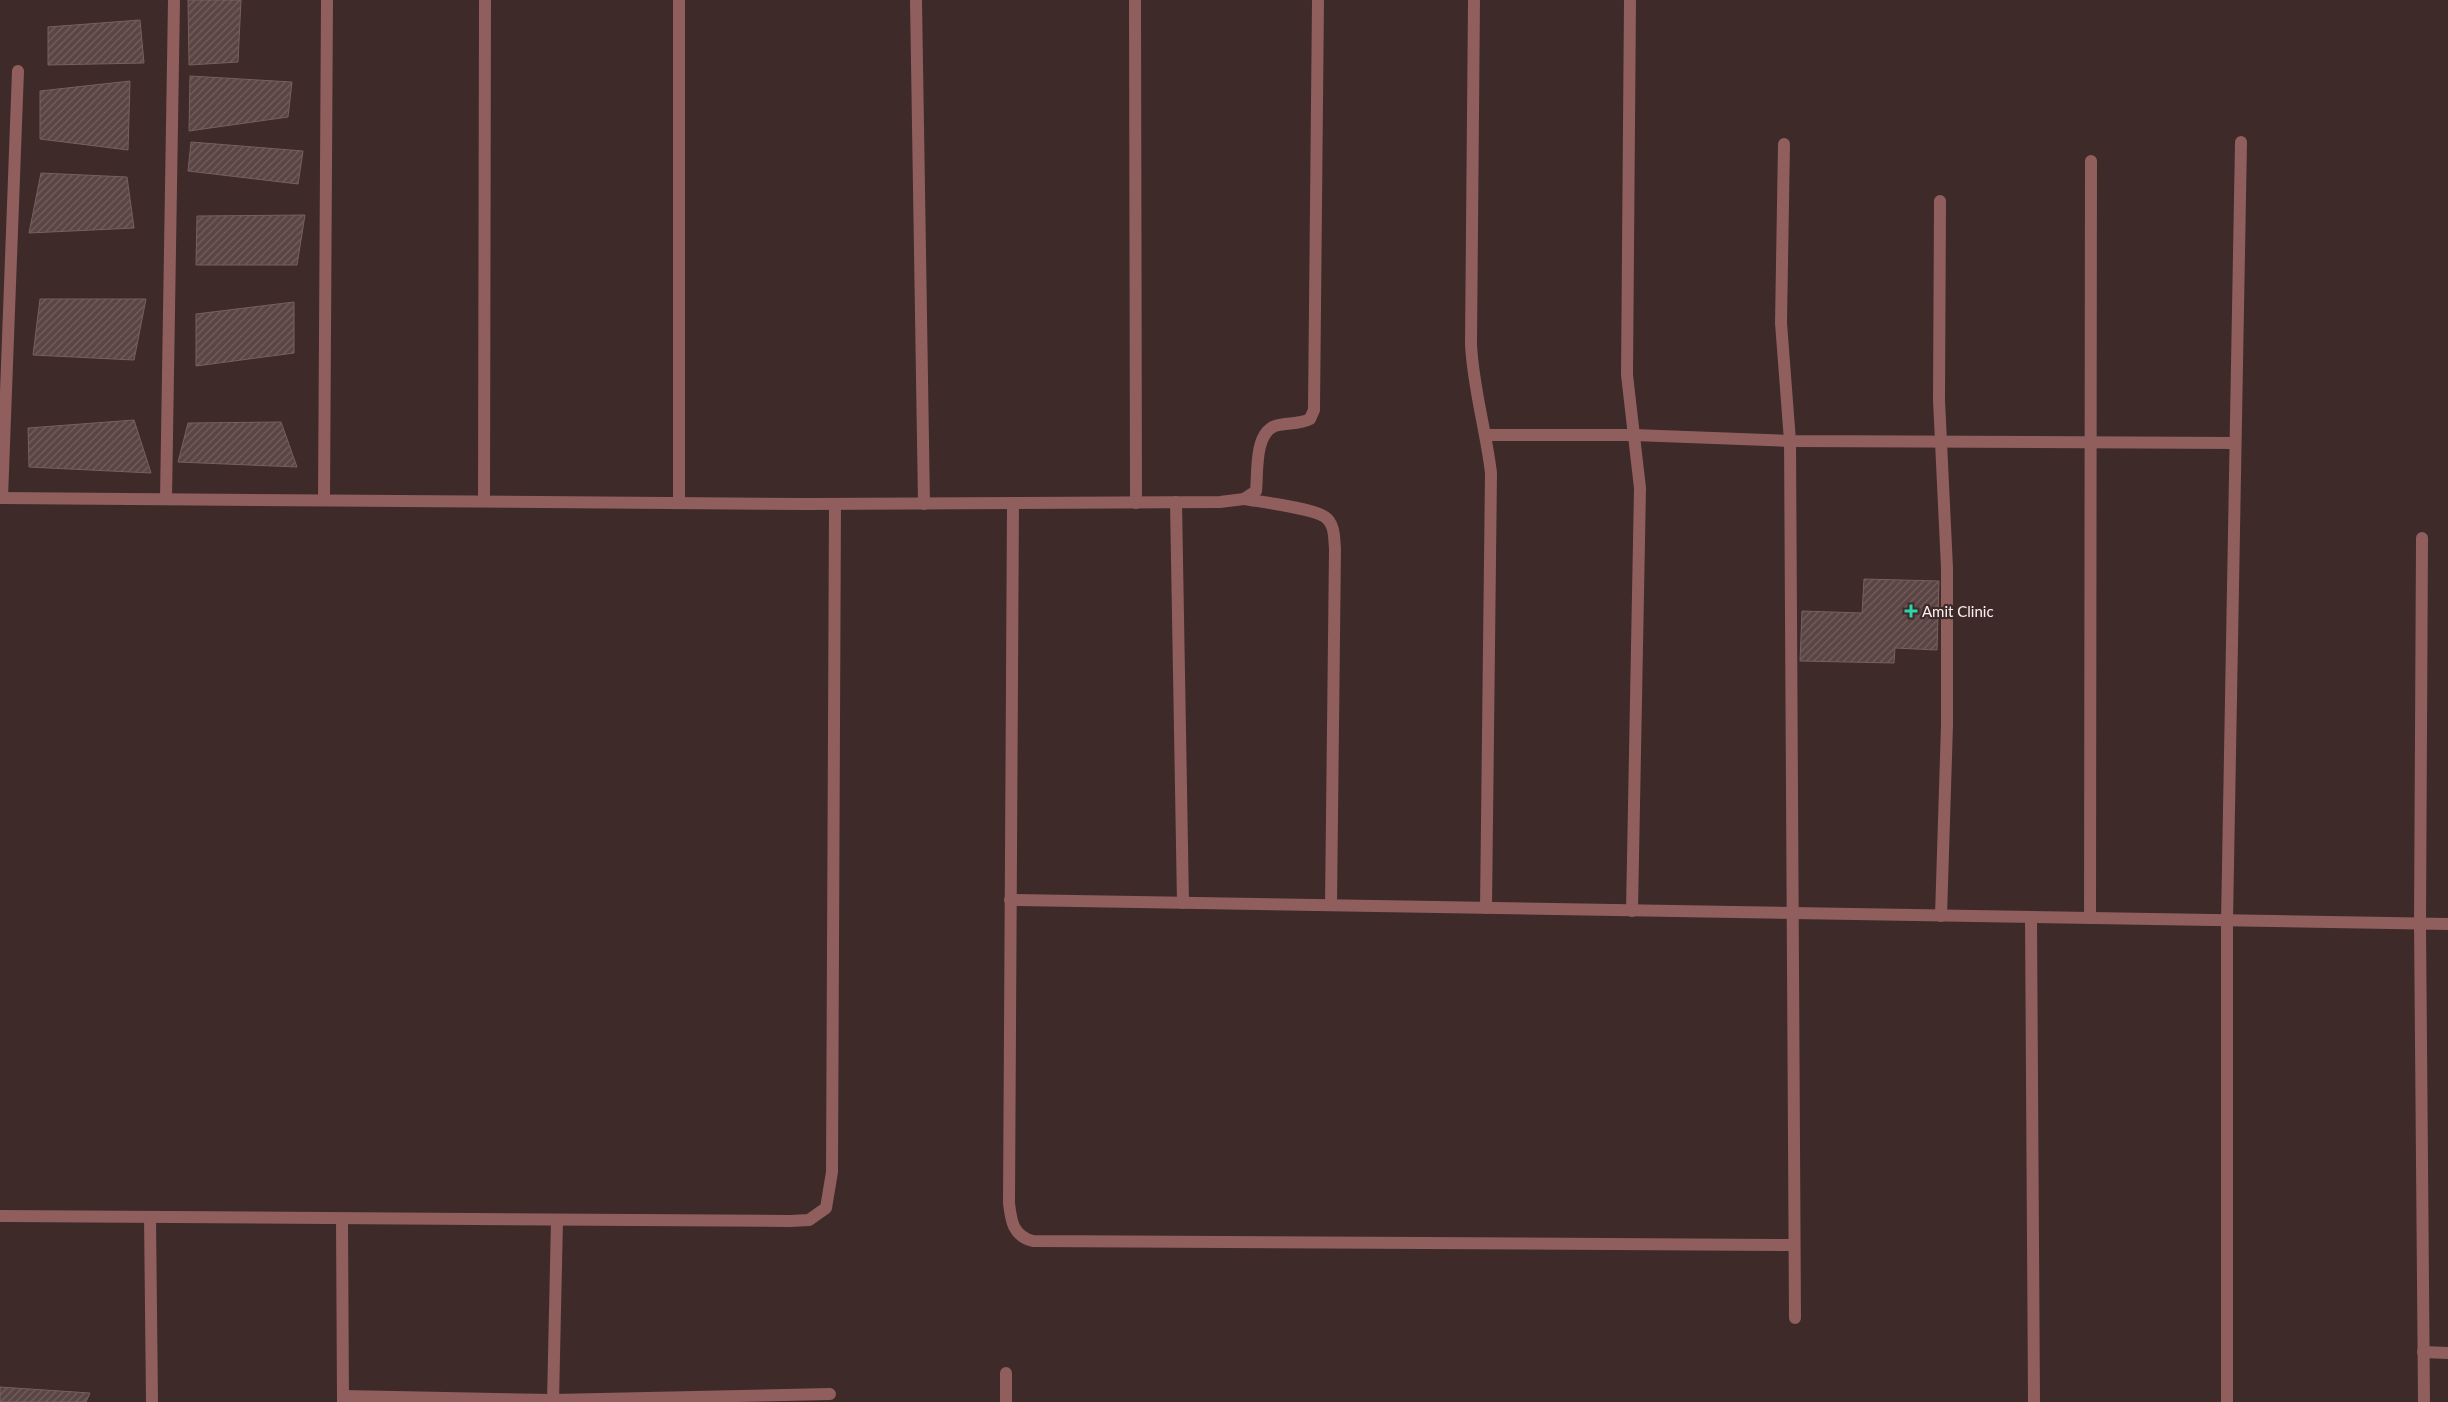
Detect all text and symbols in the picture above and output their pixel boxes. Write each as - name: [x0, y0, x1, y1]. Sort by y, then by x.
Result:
- place label: Amit Clinic: [1922, 602, 1994, 620]
- marker: Amit Clinic: [1904, 604, 1918, 618]

